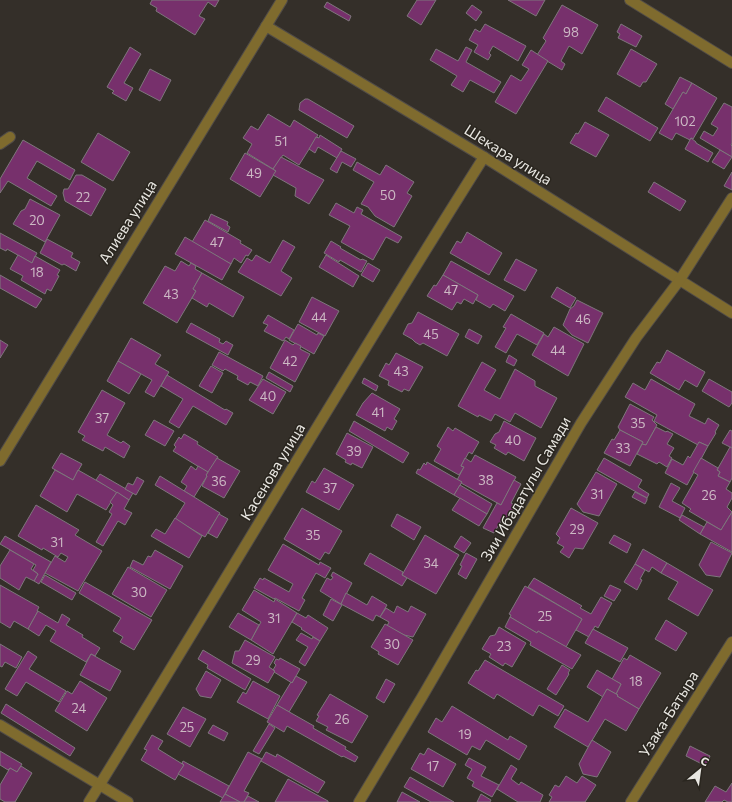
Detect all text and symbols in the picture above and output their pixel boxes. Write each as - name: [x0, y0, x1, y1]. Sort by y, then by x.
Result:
- house number: 98: [563, 24, 579, 40]
- house number: 102: [674, 113, 696, 129]
- street label: Шекара улица: [461, 120, 556, 188]
- house number: 51: [274, 133, 288, 149]
- house number: 49: [246, 165, 262, 181]
- street label: Алиева улица: [94, 176, 160, 267]
- house number: 50: [380, 187, 396, 203]
- house number: 22: [76, 189, 90, 205]
- house number: 20: [29, 212, 45, 228]
- house number: 47: [210, 234, 224, 250]
- house number: 18: [30, 264, 44, 280]
- house number: 47: [444, 282, 458, 298]
- house number: 43: [163, 286, 179, 302]
- house number: 44: [311, 309, 327, 325]
- house number: 46: [575, 311, 591, 327]
- house number: 45: [423, 326, 439, 342]
- house number: 44: [550, 342, 566, 358]
- house number: 42: [283, 353, 297, 369]
- house number: 43: [393, 363, 409, 379]
- house number: 40: [260, 388, 276, 404]
- house number: 41: [372, 404, 384, 420]
- house number: 37: [95, 410, 109, 426]
- street label: Зии Ибадатулы Самади: [476, 413, 574, 564]
- house number: 35: [631, 415, 645, 431]
- street label: Касенова улица: [236, 420, 308, 523]
- house number: 40: [505, 432, 521, 448]
- house number: 33: [616, 440, 630, 456]
- house number: 39: [346, 443, 362, 459]
- house number: 38: [478, 472, 494, 488]
- house number: 36: [211, 473, 227, 489]
- house number: 37: [323, 480, 337, 496]
- house number: 31: [591, 486, 603, 502]
- house number: 26: [701, 487, 717, 503]
- house number: 29: [569, 521, 585, 537]
- house number: 35: [306, 527, 320, 543]
- house number: 31: [51, 534, 63, 550]
- house number: 34: [423, 555, 439, 571]
- house number: 30: [131, 584, 147, 600]
- house number: 25: [538, 608, 552, 624]
- house number: 31: [268, 610, 280, 626]
- house number: 30: [384, 636, 400, 652]
- house number: 23: [497, 638, 511, 654]
- house number: 29: [245, 652, 261, 668]
- street label: Узака-Батыра: [635, 667, 702, 760]
- house number: 18: [629, 673, 643, 689]
- house number: 24: [72, 700, 87, 716]
- house number: 26: [334, 711, 350, 727]
- house number: 25: [180, 719, 194, 735]
- house number: 19: [458, 726, 472, 742]
- north arrow: [680, 750, 720, 790]
- text: С: [699, 753, 712, 769]
- house number: 17: [427, 758, 439, 774]

